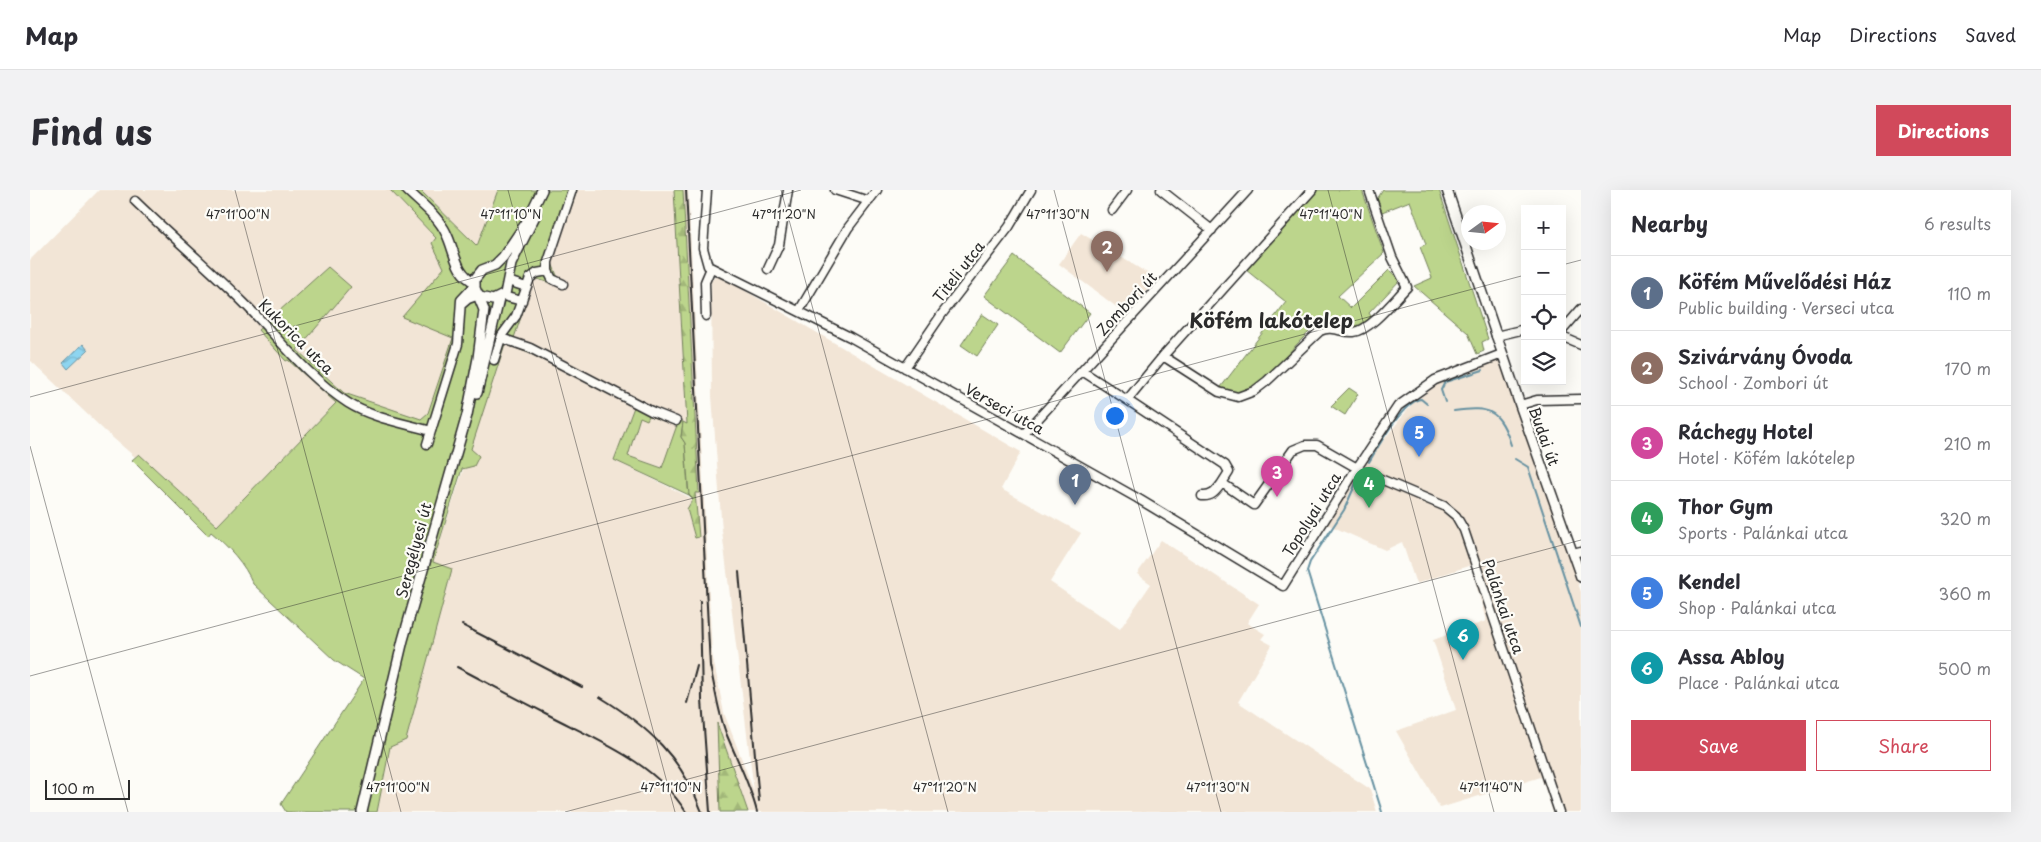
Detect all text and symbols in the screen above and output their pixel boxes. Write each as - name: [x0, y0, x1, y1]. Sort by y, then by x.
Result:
- text: Map: [25, 17, 78, 53]
- text: Map: [1783, 21, 1821, 48]
- text: Directions: [1849, 21, 1937, 48]
- text: Saved: [1965, 21, 2016, 48]
- text: Find us: [30, 104, 152, 157]
- button: Directions: [1876, 105, 2011, 156]
- text: 47°11'00"N: [206, 205, 270, 223]
- text: 47°11'10"N: [481, 205, 541, 223]
- text: 47°11'20"N: [752, 205, 816, 223]
- text: 47°11'30"N: [1026, 205, 1090, 223]
- text: 47°11'40"N: [1299, 205, 1363, 223]
- north arrow: [1461, 205, 1506, 250]
- map controls: [1521, 205, 1566, 385]
- button: +: [1521, 205, 1566, 250]
- text: Nearby: [1631, 207, 1708, 239]
- text: 6 results: [1924, 211, 1991, 235]
- pin: 2: [1091, 231, 1123, 272]
- street label: Titeli utca: [927, 235, 990, 307]
- button: −: [1521, 250, 1566, 295]
- street label: Zombori út: [1090, 266, 1162, 340]
- text: Köfém Művelődési Ház: [1678, 267, 1891, 295]
- text: 1: [1643, 281, 1651, 305]
- text: 110 m: [1948, 281, 1991, 305]
- street label: Kukorica utca: [254, 293, 340, 379]
- button: locate: [1521, 295, 1566, 340]
- text: Public building · Verseci utca: [1678, 295, 1894, 319]
- district label: Köfém lakótelep: [1189, 305, 1353, 335]
- button: layers: [1521, 340, 1566, 385]
- text: Szivárvány Óvoda: [1678, 342, 1853, 370]
- text: 2: [1641, 356, 1653, 380]
- text: 170 m: [1945, 356, 1991, 380]
- text: School · Zombori út: [1678, 370, 1828, 394]
- street label: Verseci utca: [961, 377, 1050, 440]
- your location: [1102, 403, 1128, 429]
- street label: Budai út: [1524, 403, 1566, 469]
- pin: 5: [1403, 416, 1435, 457]
- text: Ráchegy Hotel: [1678, 417, 1813, 445]
- text: 3: [1642, 431, 1652, 455]
- text: 210 m: [1943, 431, 1991, 455]
- text: Hotel · Köfém lakótelep: [1678, 445, 1855, 469]
- pin: 3: [1261, 456, 1293, 497]
- pin: 1: [1059, 464, 1091, 505]
- street label: Topolyai utca: [1276, 467, 1346, 561]
- pin: 4: [1353, 467, 1385, 508]
- text: Thor Gym: [1678, 492, 1773, 520]
- street label: Seregélyesi út: [389, 500, 437, 600]
- text: 4: [1642, 506, 1652, 530]
- text: 320 m: [1940, 506, 1991, 530]
- text: Sports · Palánkai utca: [1678, 520, 1848, 544]
- street label: Palánkai utca: [1477, 555, 1531, 657]
- text: Kendel: [1678, 567, 1740, 595]
- text: 5: [1642, 581, 1652, 605]
- text: 360 m: [1939, 581, 1991, 605]
- text: Shop · Palánkai utca: [1678, 595, 1836, 619]
- pin: 6: [1447, 619, 1479, 660]
- text: Assa Abloy: [1678, 642, 1785, 670]
- text: 6: [1641, 656, 1653, 680]
- text: 500 m: [1938, 656, 1991, 680]
- text: Place · Palánkai utca: [1678, 670, 1839, 694]
- button: Save: [1631, 720, 1806, 771]
- button: Share: [1816, 720, 1991, 771]
- scale bar: [45, 777, 130, 800]
- text: 100 m: [52, 778, 95, 799]
- text: 47°11'00"N: [366, 778, 430, 796]
- text: 47°11'10"N: [641, 778, 701, 796]
- text: 47°11'20"N: [913, 778, 977, 796]
- text: 47°11'30"N: [1186, 778, 1250, 796]
- text: 47°11'40"N: [1459, 778, 1523, 796]

